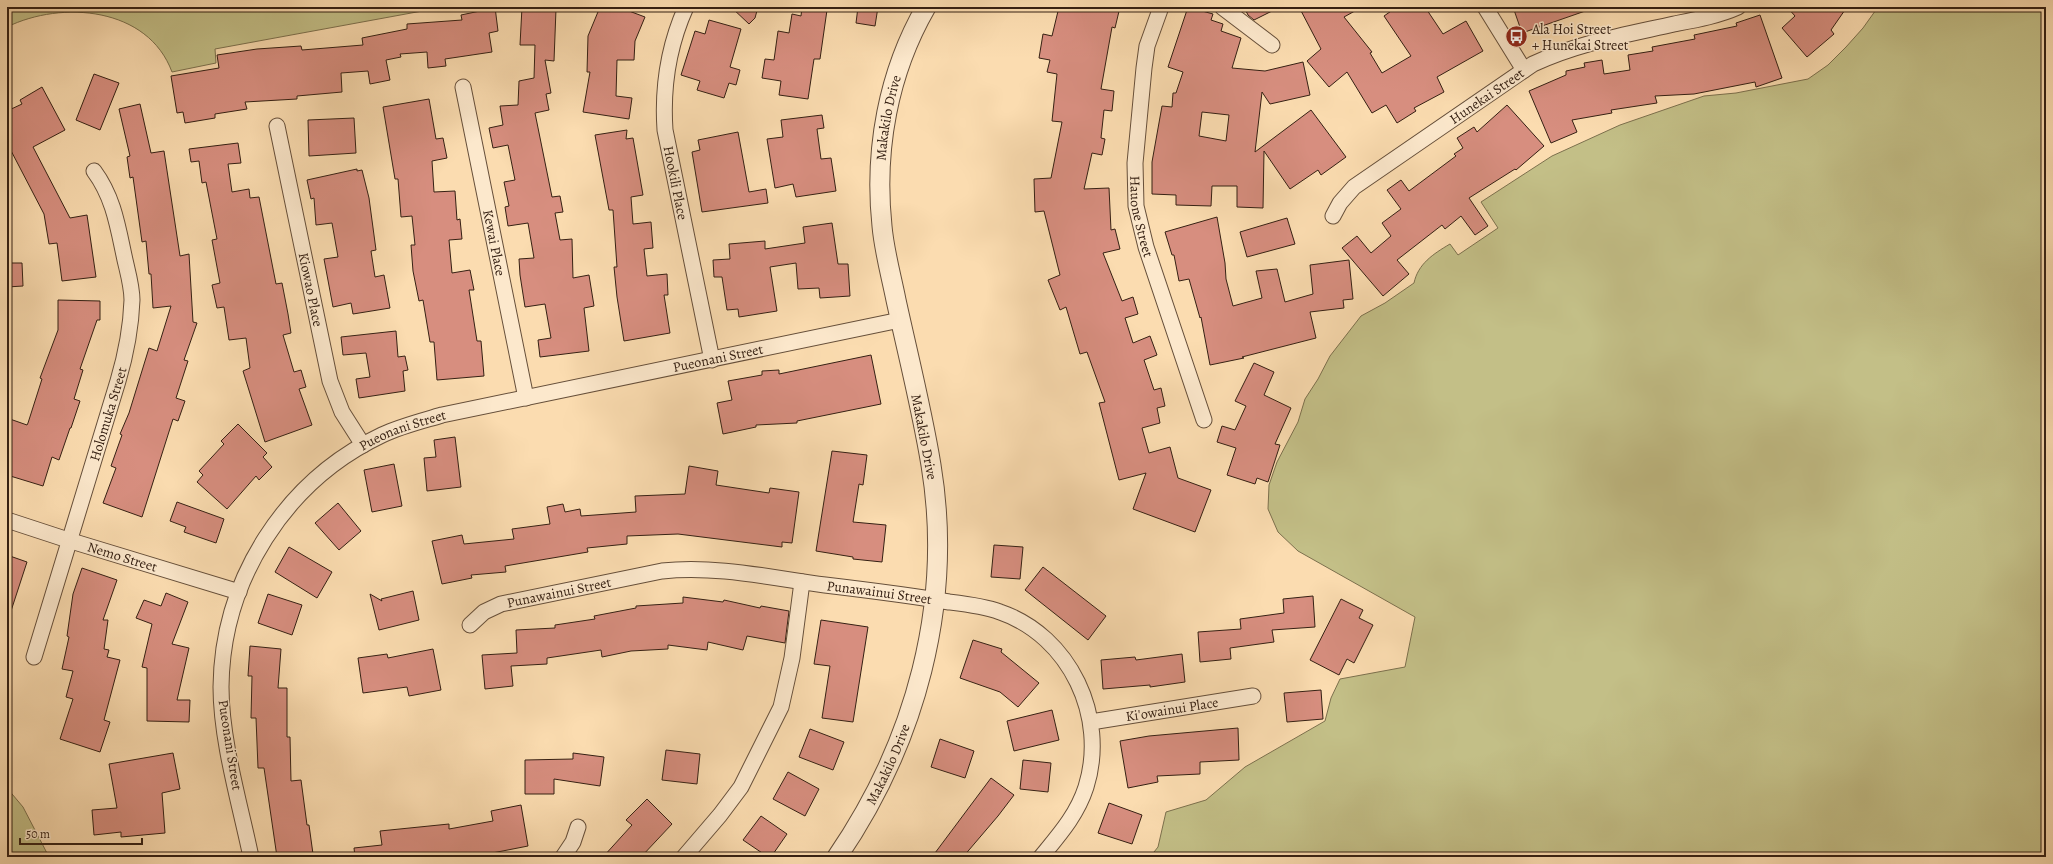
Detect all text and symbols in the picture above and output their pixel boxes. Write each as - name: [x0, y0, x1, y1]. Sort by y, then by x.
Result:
- place label: Ala Hoi Street + Hunekai Street: [1531, 20, 1629, 55]
- bus stop icon: Ala Hoi Street + Hunekai Street: [1504, 24, 1530, 50]
- street label: Hunekai Street: [1446, 63, 1528, 128]
- street label: Makakilo Drive: [871, 73, 905, 161]
- street label: Hookili Place: [659, 144, 693, 221]
- street label: Hauone Street: [1126, 175, 1158, 260]
- street label: Kewai Place: [479, 208, 511, 278]
- street label: Kiowao Place: [294, 251, 328, 328]
- street label: Pueonani Street: [671, 339, 765, 376]
- street label: Holomuka Street: [85, 364, 131, 463]
- street label: Makakilo Drive: [906, 393, 942, 481]
- street label: Pueonani Street: [355, 405, 448, 455]
- street label: Nemo Street: [85, 537, 160, 576]
- street label: Punawainui Street: [505, 572, 613, 612]
- street label: Punawainui Street: [826, 576, 934, 609]
- street label: Ki'owainui Place: [1124, 692, 1220, 726]
- street label: Pueonani Street: [213, 698, 247, 792]
- street label: Makakilo Drive: [861, 721, 914, 808]
- scale bar: [20, 820, 142, 846]
- text: 50 m: [26, 826, 50, 842]

